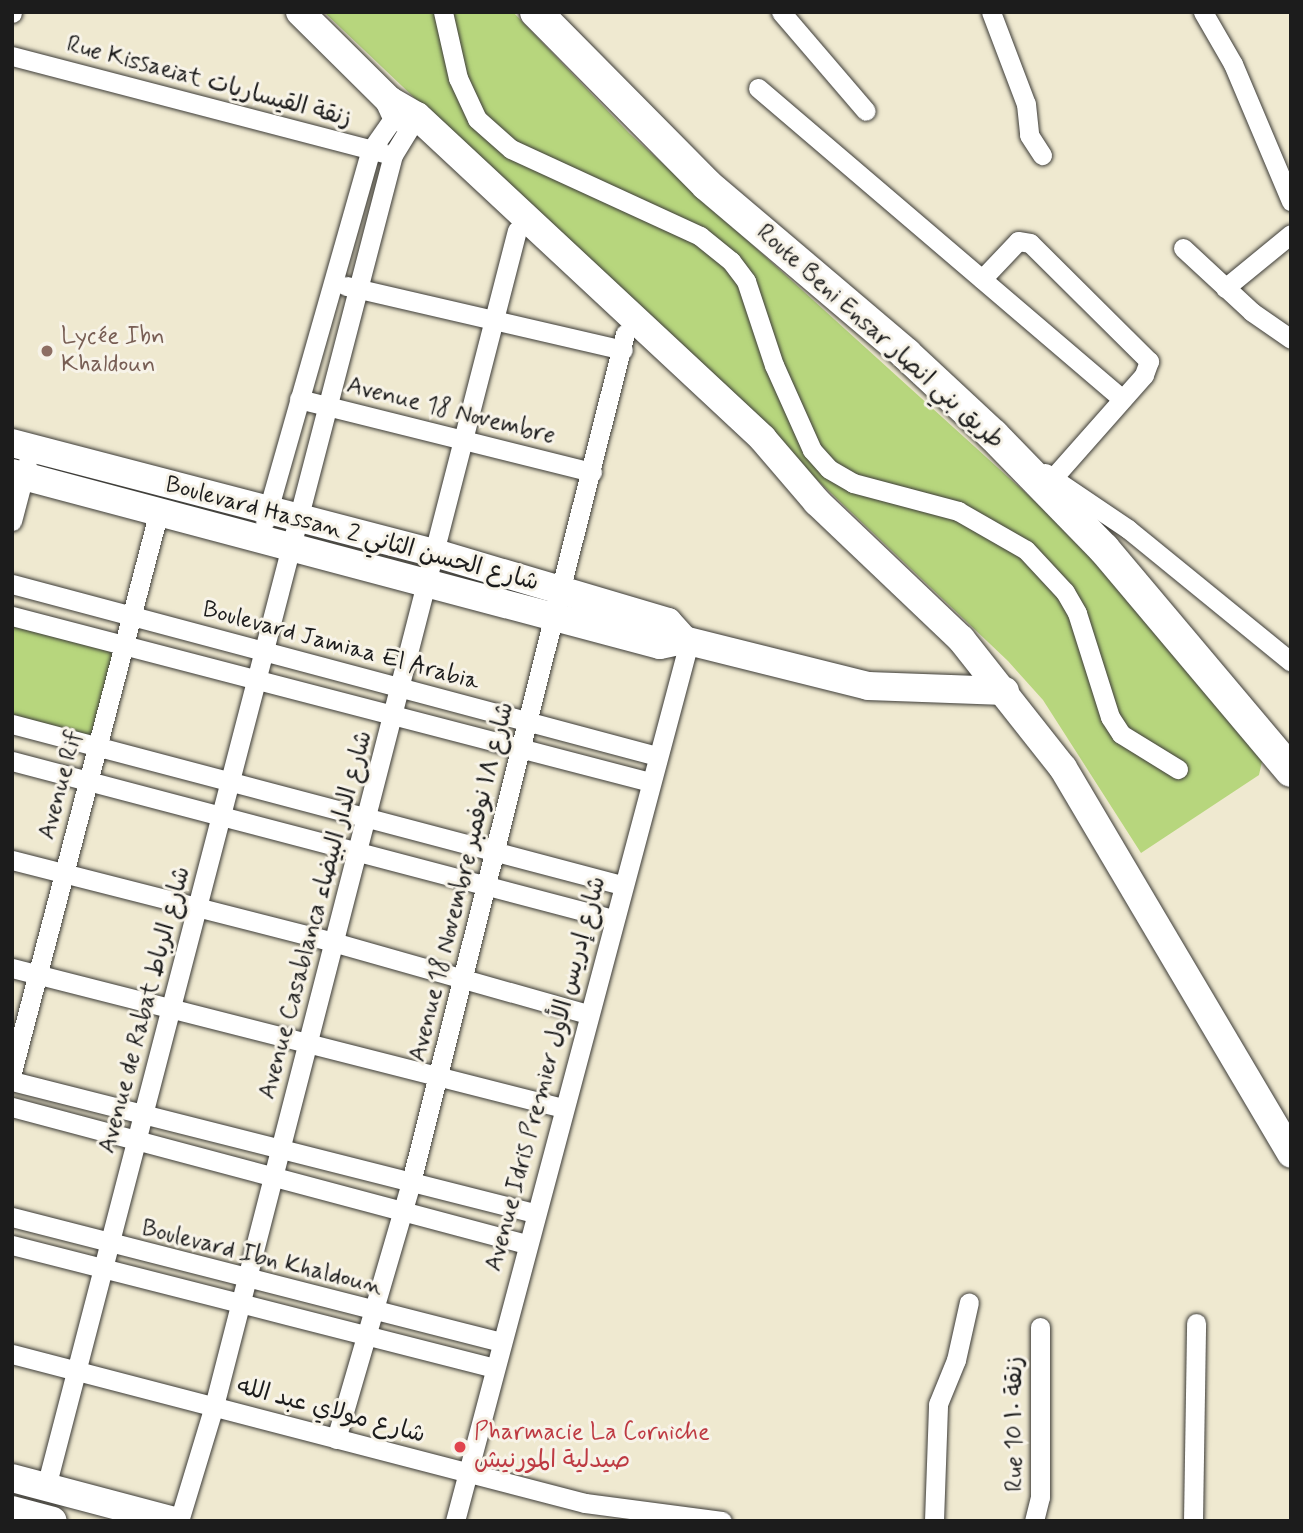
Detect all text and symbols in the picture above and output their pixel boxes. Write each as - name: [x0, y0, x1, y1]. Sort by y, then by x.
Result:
- street label: Rue Kissaeiat زنقة القيساريات: [64, 30, 354, 134]
- street label: Route Beni Ensar طريق بني انصار: [750, 218, 1010, 456]
- place label: Lycée Ibn Khaldoun: [61, 323, 163, 379]
- marker: Lycée Ibn Khaldoun: [39, 343, 55, 359]
- street label: Avenue 18 Novembre: [344, 371, 558, 451]
- street label: Boulevard Hassan 2 شارع الحسن الثاني: [166, 471, 538, 597]
- street label: Boulevard Jamiaa El Arabia: [199, 595, 483, 697]
- street label: Avenue 18 Novembre شارع ١٨ نوفمبر: [403, 699, 521, 1065]
- street label: Avenue Rif: [33, 727, 89, 843]
- street label: Avenue Casablanca شارع الدار البيضاء: [253, 727, 379, 1103]
- street label: Avenue de Rabat شارع الرباط: [93, 865, 197, 1155]
- street label: Avenue Idris Premier شارع إدريس الأول: [480, 874, 612, 1274]
- street label: Boulevard Ibn Khaldoun: [142, 1215, 382, 1301]
- street label: Rue 10 زنقة ١٠: [1001, 1356, 1029, 1492]
- street label: شارع مولاي عبد الله: [234, 1372, 428, 1450]
- place label: Pharmacie La Corniche صيدلية المورنيش: [474, 1419, 720, 1475]
- marker: Pharmacie La Corniche صيدلية المورنيش: [452, 1439, 468, 1455]

